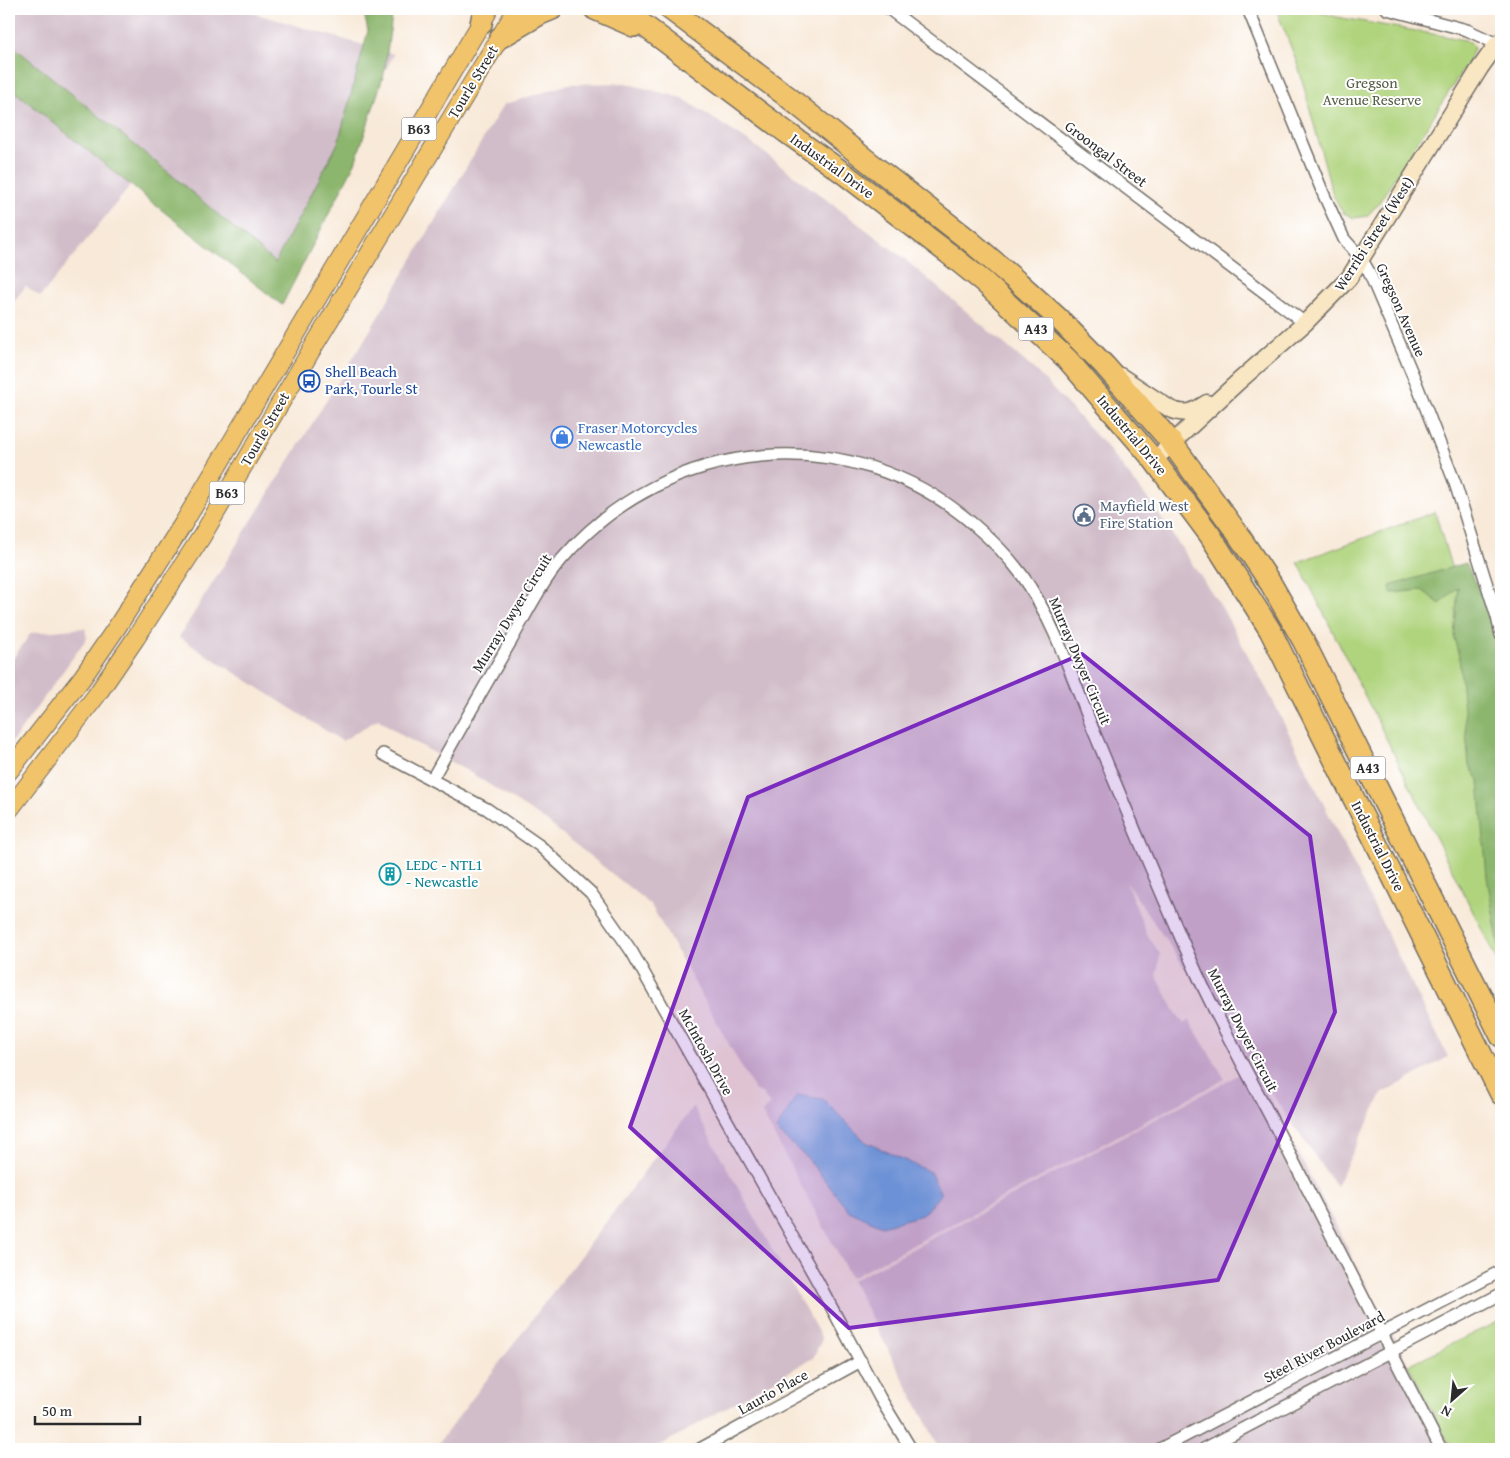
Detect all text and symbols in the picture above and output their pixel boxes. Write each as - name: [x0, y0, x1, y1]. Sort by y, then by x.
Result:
- street label: Tourle Street: [442, 40, 503, 122]
- park label: Gregson Avenue Reserve: [1323, 72, 1421, 110]
- street label: Groongal Street: [1061, 116, 1153, 192]
- road number: B63: [402, 118, 436, 140]
- street label: Industrial Drive: [786, 128, 879, 203]
- street label: Werribi Street (West): [1329, 172, 1418, 295]
- street label: Gregson Avenue: [1371, 260, 1432, 360]
- road number: A43: [1018, 318, 1054, 340]
- place label: Shell Beach Park, Tourle St: [325, 361, 419, 399]
- bus stop icon: Shell Beach Park, Tourle St: [297, 369, 321, 393]
- street label: Tourle Street: [235, 387, 295, 470]
- street label: Industrial Drive: [1093, 390, 1172, 479]
- place label: Fraser Motorcycles Newcastle: [578, 417, 698, 455]
- shop icon: Fraser Motorcycles Newcastle: [550, 425, 574, 449]
- road number: B63: [210, 482, 244, 504]
- place label: Mayfield West Fire Station: [1100, 495, 1190, 533]
- public building icon: Mayfield West Fire Station: [1072, 503, 1096, 527]
- street label: Murray Dwyer Circuit: [466, 549, 557, 676]
- street label: Murray Dwyer Circuit: [1044, 594, 1117, 728]
- road number: A43: [1350, 756, 1386, 780]
- street label: Industrial Drive: [1347, 797, 1410, 895]
- place label: LEDC - NTL1 - Newcastle: [406, 854, 483, 892]
- building icon: LEDC - NTL1 - Newcastle: [378, 862, 402, 886]
- street label: Murray Dwyer Circuit: [1203, 964, 1284, 1096]
- street label: McIntosh Drive: [674, 1005, 739, 1099]
- street label: Steel River Boulevard: [1259, 1306, 1388, 1387]
- street label: Laurio Place: [734, 1364, 811, 1419]
- north arrow: [1428, 1376, 1478, 1426]
- scale bar: [35, 1393, 140, 1425]
- text: 50 m: [42, 1400, 73, 1421]
- text: N: [1437, 1400, 1455, 1423]

